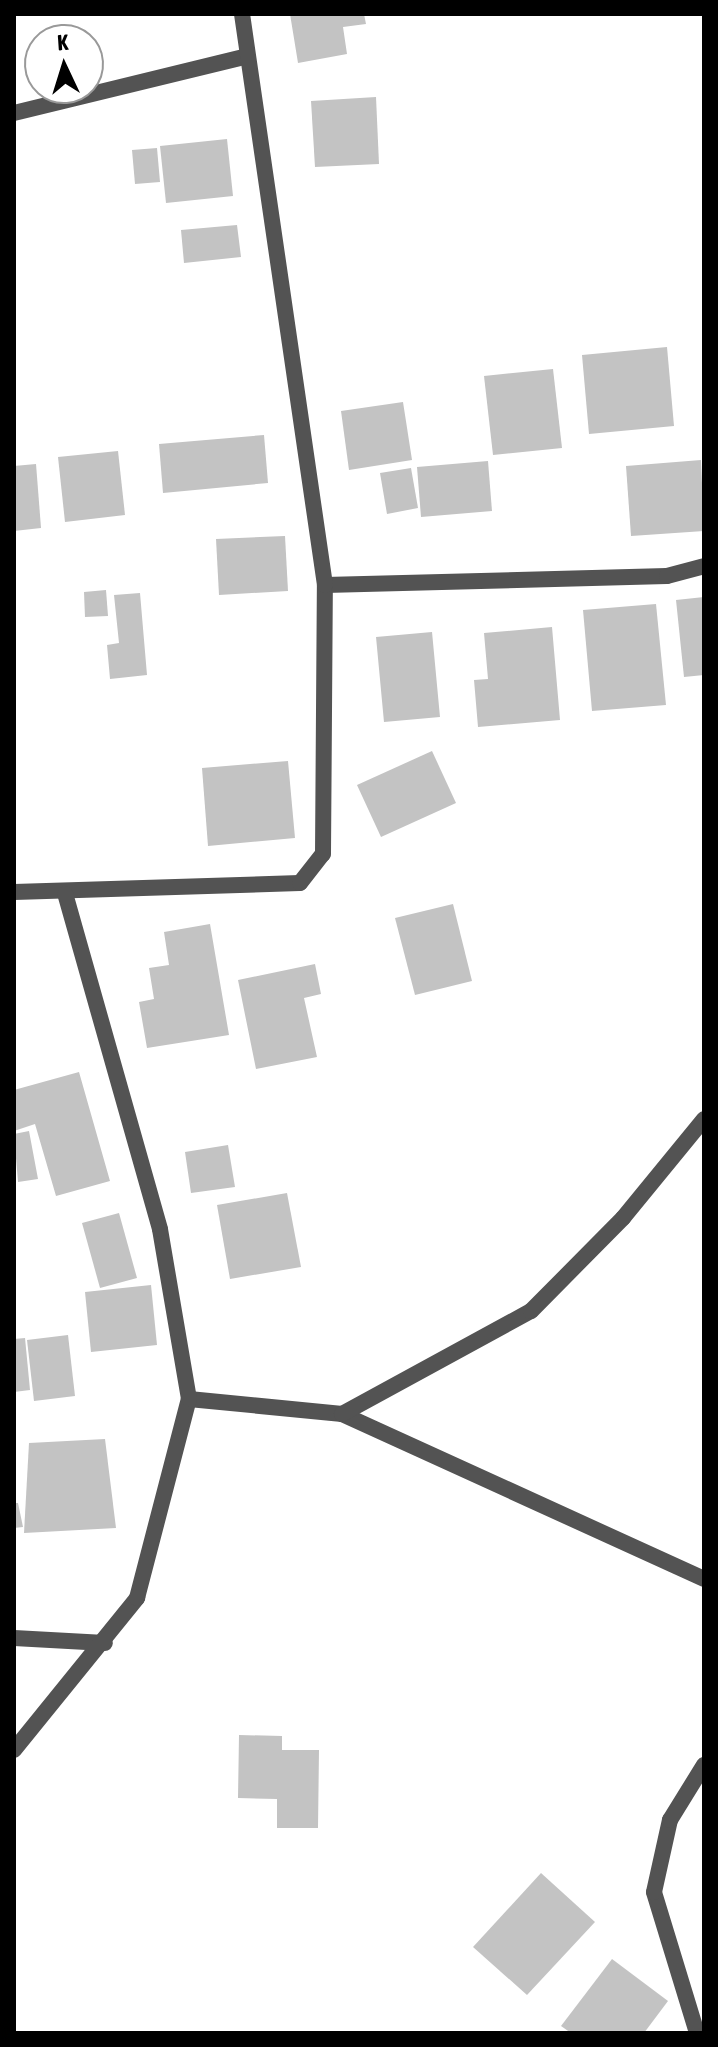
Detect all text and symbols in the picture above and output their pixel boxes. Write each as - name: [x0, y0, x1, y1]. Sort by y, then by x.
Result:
- north arrow: [24, 24, 104, 104]
- text: K: [56, 29, 69, 55]

